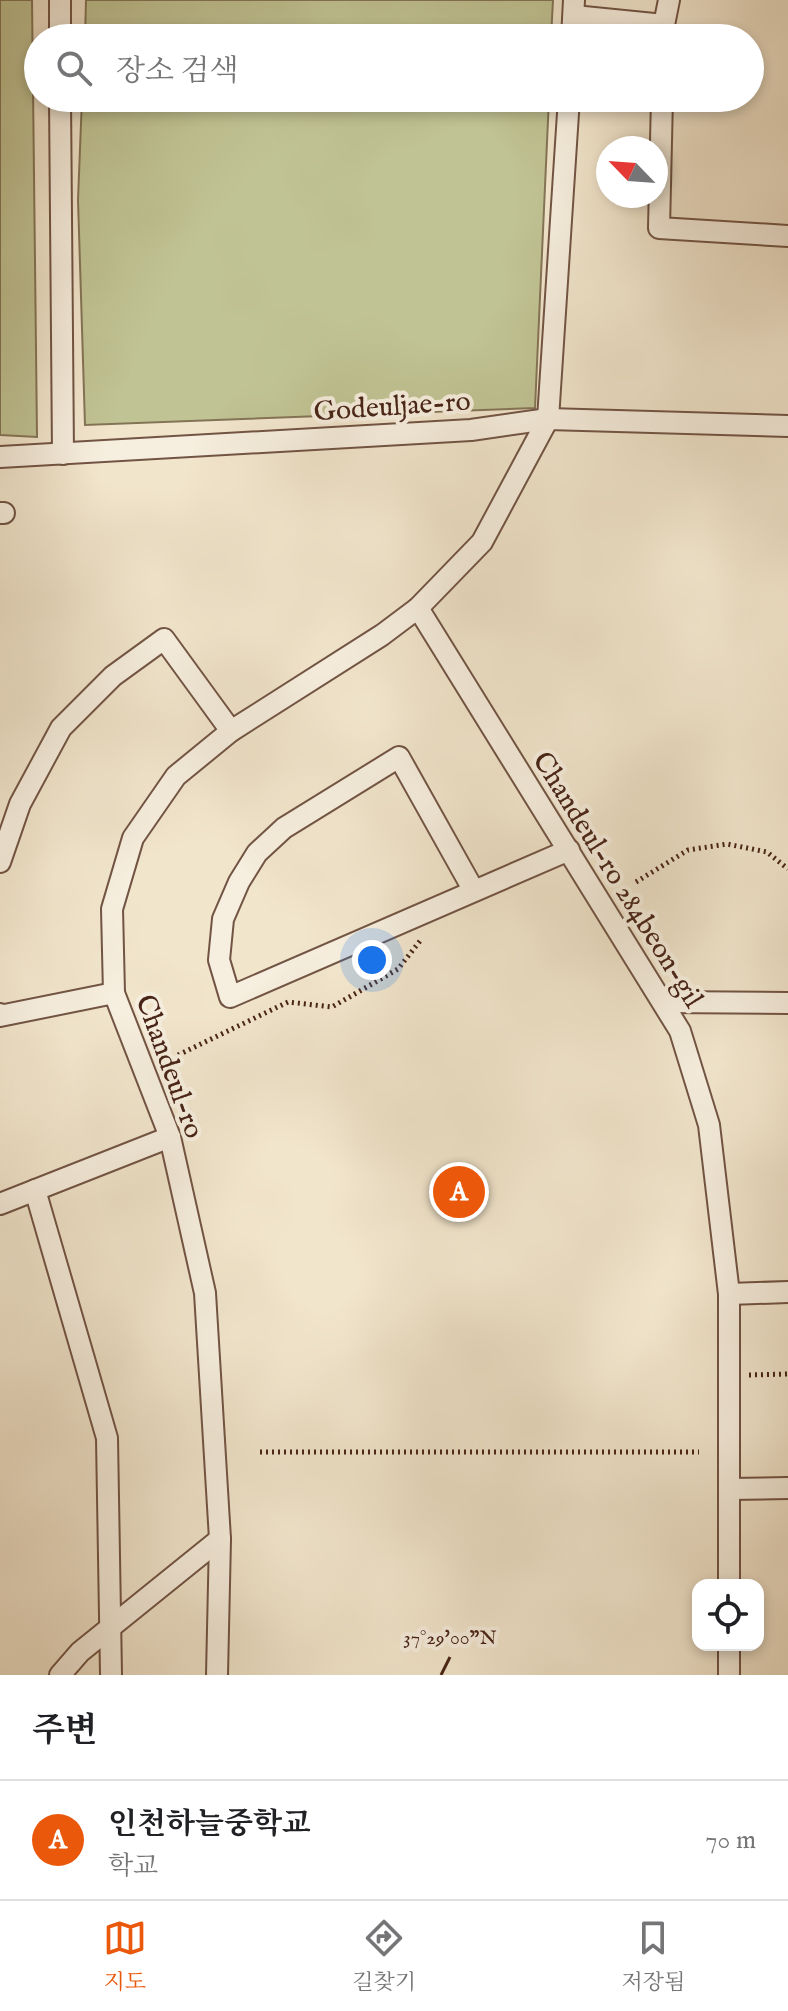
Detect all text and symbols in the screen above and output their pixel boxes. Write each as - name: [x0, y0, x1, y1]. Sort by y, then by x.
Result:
- search box: [24, 24, 764, 112]
- icon: search: [52, 46, 96, 90]
- text: 장소 검색: [116, 53, 238, 91]
- north arrow: [596, 136, 668, 208]
- street label: Godeuljae-ro: [313, 385, 472, 430]
- street label: Chandeul-ro 284beon-gil: [524, 746, 710, 1015]
- your location: [352, 940, 392, 980]
- street label: Chandeul-ro: [127, 990, 211, 1143]
- pin: A: [433, 1162, 485, 1222]
- map controls: [692, 1579, 764, 1651]
- button: locate: [692, 1579, 764, 1651]
- text: 37°29'00"N: [403, 1626, 497, 1651]
- text: 주변: [32, 1710, 98, 1753]
- text: 인천하늘중학교: [108, 1806, 311, 1844]
- text: A: [49, 1824, 67, 1857]
- text: 70 m: [705, 1824, 756, 1857]
- text: 학교: [108, 1850, 158, 1883]
- tab: 지도: [103, 1916, 147, 1997]
- tab: 길찾기: [352, 1916, 416, 1997]
- tab: 저장됨: [621, 1916, 685, 1997]

